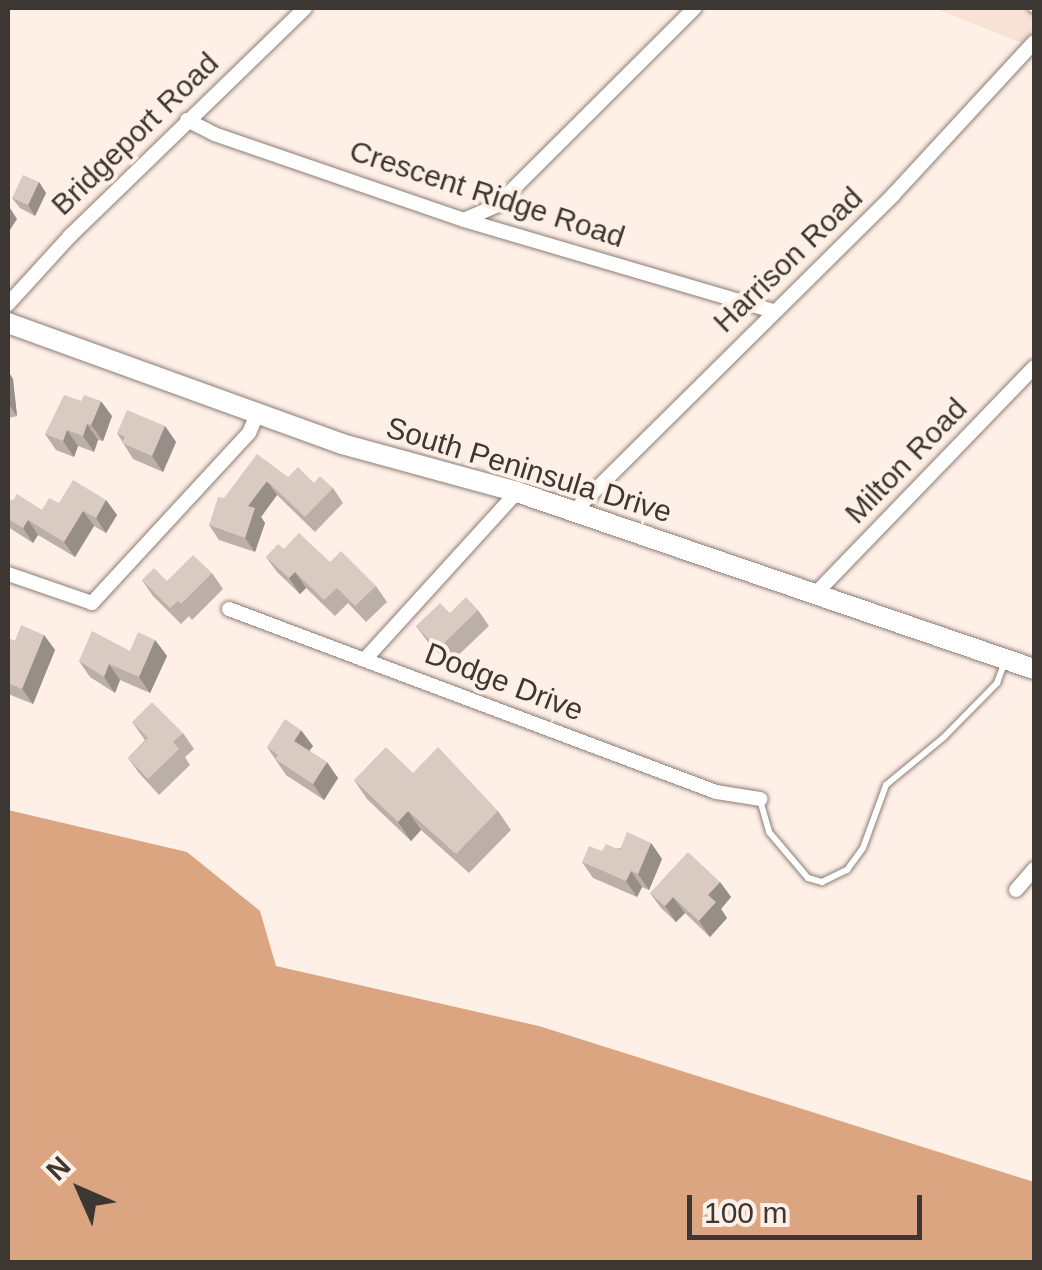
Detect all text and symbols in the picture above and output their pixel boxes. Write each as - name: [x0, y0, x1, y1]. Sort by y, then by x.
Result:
- street label: Bridgeport Road: [44, 45, 226, 223]
- street label: Crescent Ridge Road: [345, 133, 629, 255]
- street label: Harrison Road: [706, 180, 870, 340]
- street label: Milton Road: [837, 391, 975, 531]
- street label: South Peninsula Drive: [382, 409, 676, 531]
- street label: Dodge Drive: [420, 635, 588, 729]
- north arrow: [30, 1140, 130, 1240]
- text: N: [40, 1150, 77, 1187]
- scale bar: [692, 1175, 927, 1237]
- text: 100 m: [704, 1196, 787, 1229]

